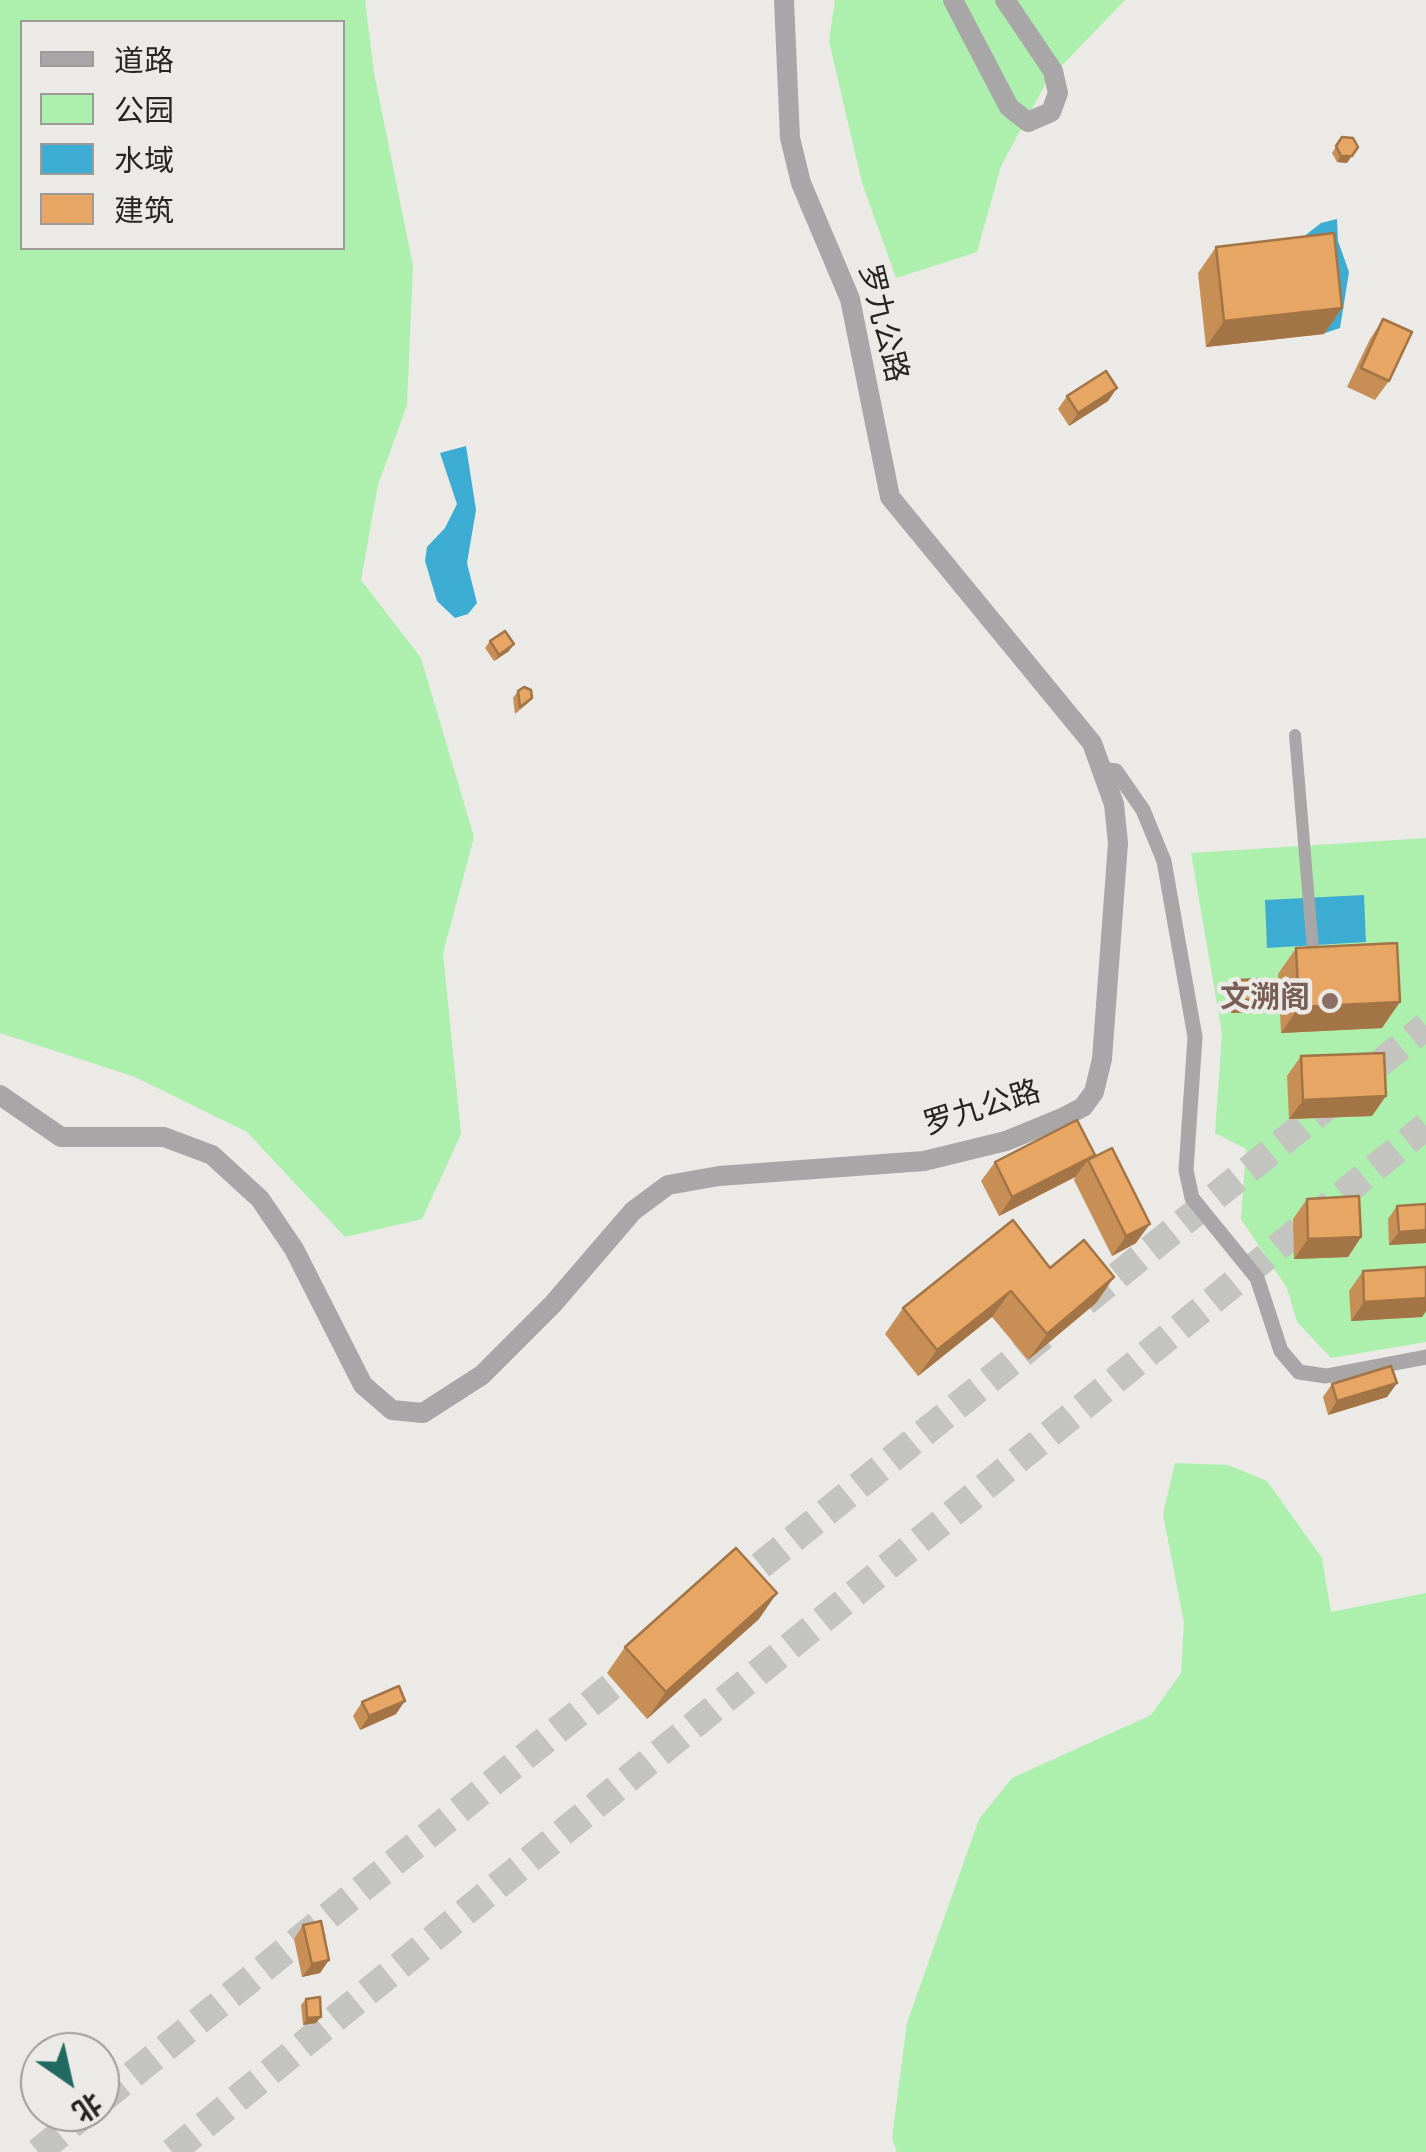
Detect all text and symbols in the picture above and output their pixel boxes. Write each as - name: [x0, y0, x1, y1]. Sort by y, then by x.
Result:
- legend: [20, 20, 345, 250]
- text: 道路: [114, 45, 174, 82]
- text: 公园: [114, 95, 174, 132]
- text: 水域: [114, 145, 174, 182]
- text: 建筑: [114, 195, 174, 232]
- street label: 罗九公路: [848, 261, 912, 387]
- place label: 文溯阁: [1220, 983, 1310, 1019]
- marker: 文溯阁: [1319, 990, 1341, 1012]
- street label: 罗九公路: [920, 1076, 1046, 1146]
- north arrow: [20, 2032, 120, 2132]
- text: 北: [64, 2082, 107, 2128]

